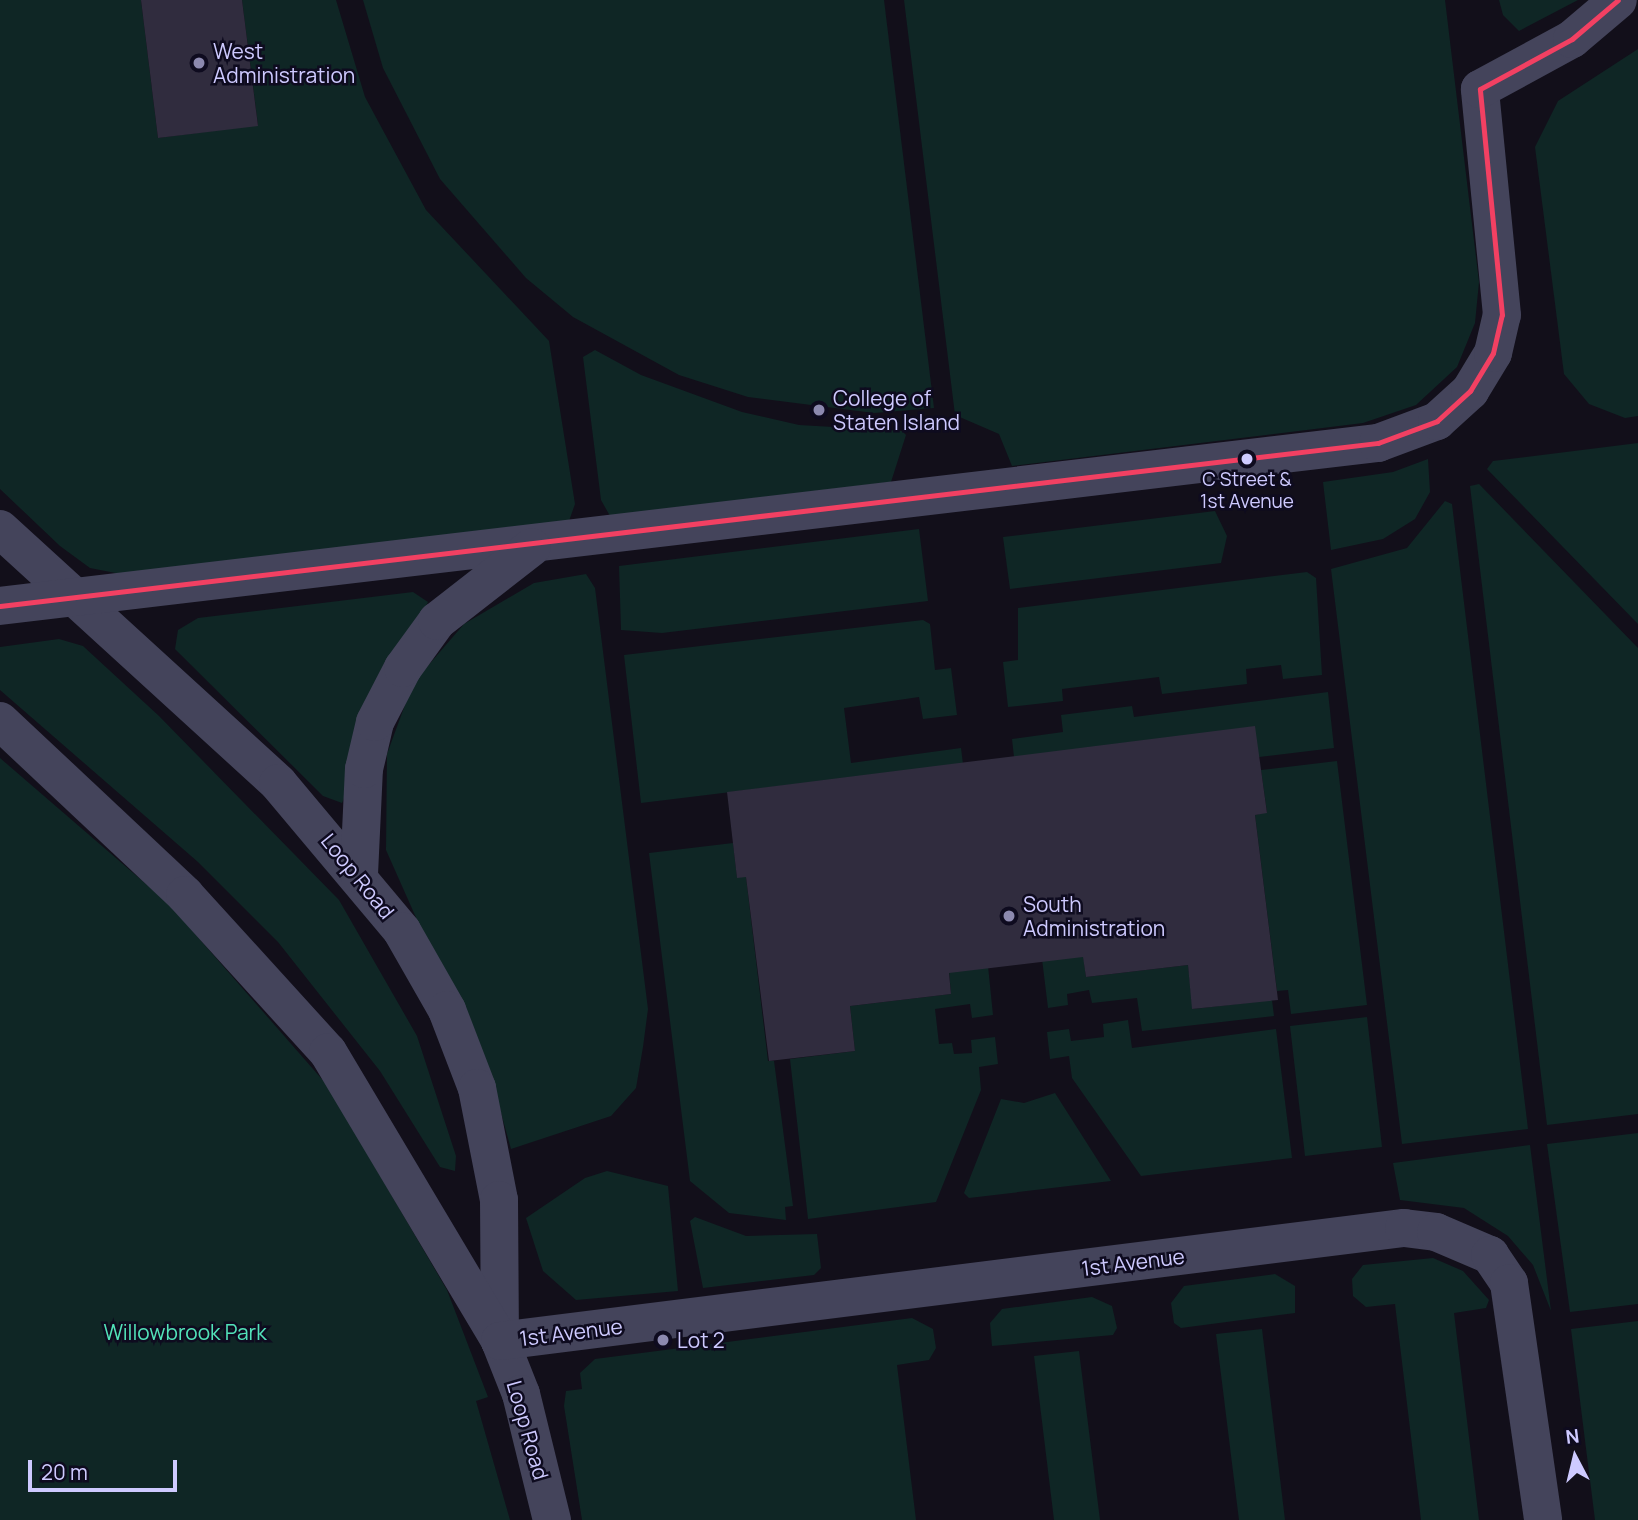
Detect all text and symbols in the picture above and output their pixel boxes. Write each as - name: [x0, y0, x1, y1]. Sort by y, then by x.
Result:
- place label: West Administration: [213, 38, 355, 88]
- marker: West Administration: [191, 55, 207, 71]
- place label: College of Staten Island: [833, 385, 960, 435]
- marker: College of Staten Island: [811, 402, 827, 418]
- marker: C Street & 1st Avenue: [1240, 452, 1254, 466]
- place label: C Street & 1st Avenue: [1200, 469, 1294, 513]
- street label: Loop Road: [316, 828, 400, 924]
- place label: South Administration: [1023, 891, 1165, 941]
- marker: South Administration: [1001, 908, 1017, 924]
- street label: 1st Avenue: [1080, 1243, 1186, 1281]
- street label: 1st Avenue: [518, 1313, 624, 1351]
- park label: Willowbrook Park: [103, 1319, 267, 1345]
- place label: Lot 2: [677, 1327, 725, 1353]
- marker: Lot 2: [655, 1332, 671, 1348]
- street label: Loop Road: [502, 1378, 554, 1482]
- north arrow: [1540, 1422, 1610, 1492]
- text: N: [1564, 1422, 1581, 1450]
- scale bar: [32, 1446, 180, 1490]
- text: 20 m: [41, 1458, 88, 1486]

